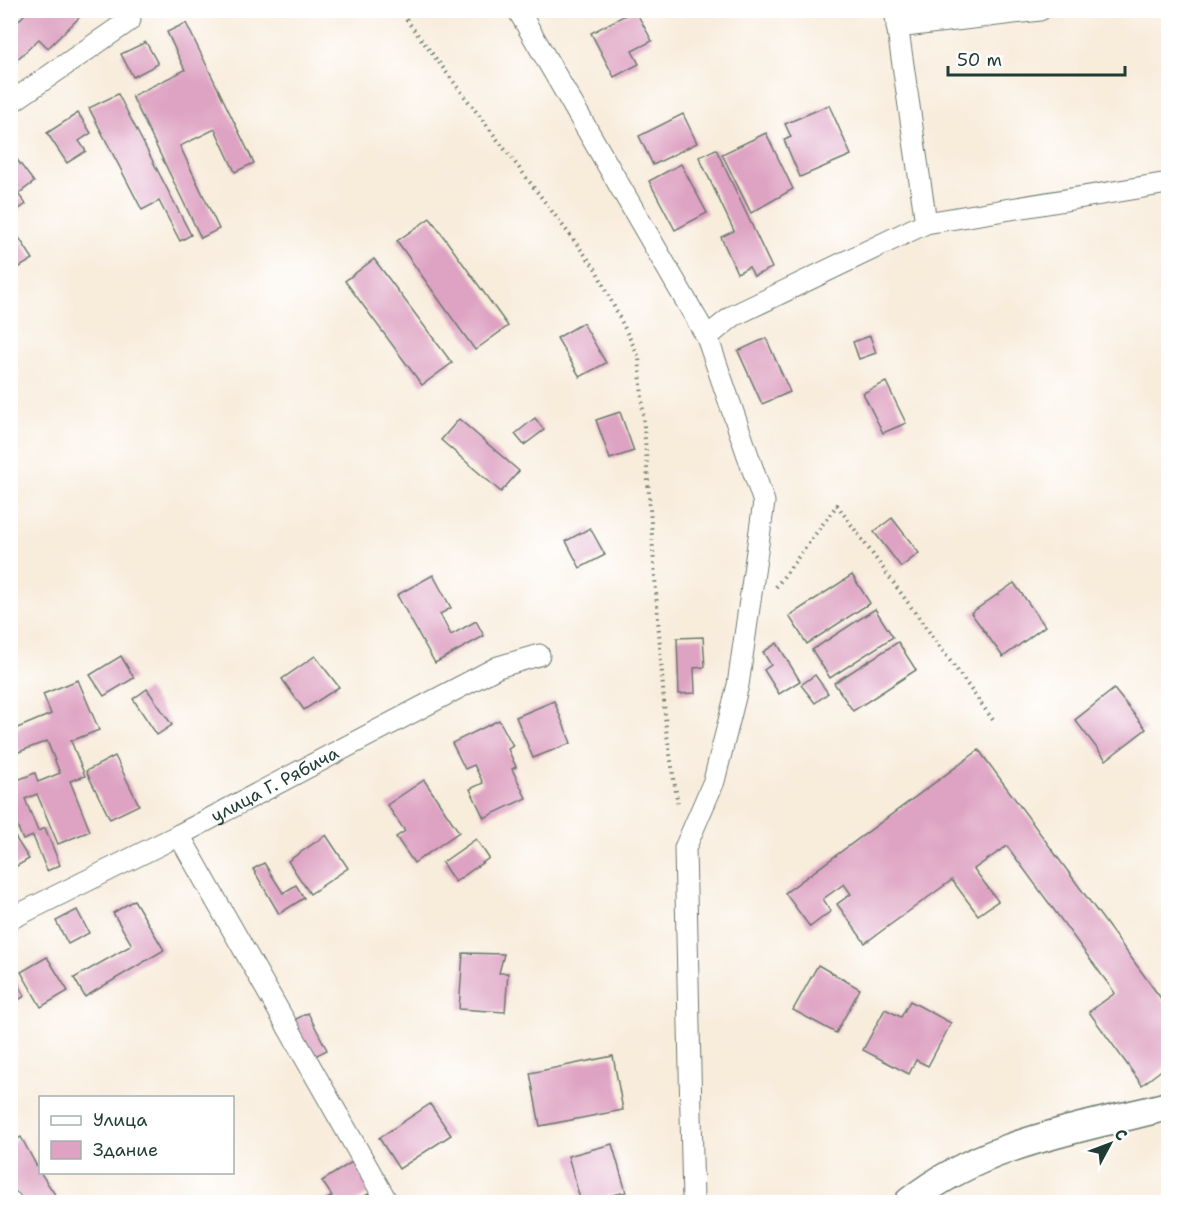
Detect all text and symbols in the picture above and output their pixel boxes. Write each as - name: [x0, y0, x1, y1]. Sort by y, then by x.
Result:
- scale bar: [948, 39, 1125, 77]
- text: 50 m: [957, 48, 1002, 72]
- street label: улица Г. Рябича: [207, 741, 343, 828]
- legend: [39, 1096, 234, 1174]
- text: Улица: [93, 1108, 147, 1132]
- north arrow: [1080, 1114, 1140, 1174]
- text: С: [1110, 1124, 1132, 1145]
- text: Здание: [93, 1138, 158, 1162]

